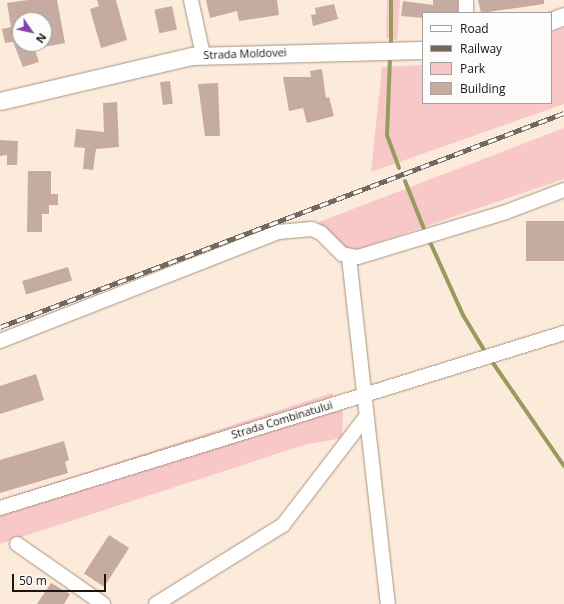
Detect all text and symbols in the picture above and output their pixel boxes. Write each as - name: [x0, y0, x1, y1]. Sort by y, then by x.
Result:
- north arrow: [12, 12, 52, 52]
- legend: [422, 12, 552, 104]
- text: Road: [460, 20, 489, 37]
- text: N: [33, 31, 50, 46]
- text: Railway: [460, 40, 502, 57]
- street label: Strada Moldovei: [203, 46, 287, 62]
- text: Park: [460, 60, 485, 77]
- text: Building: [460, 80, 505, 97]
- street label: Strada Combinatului: [230, 398, 334, 442]
- scale bar: [14, 566, 108, 592]
- text: 50 m: [19, 572, 47, 589]

